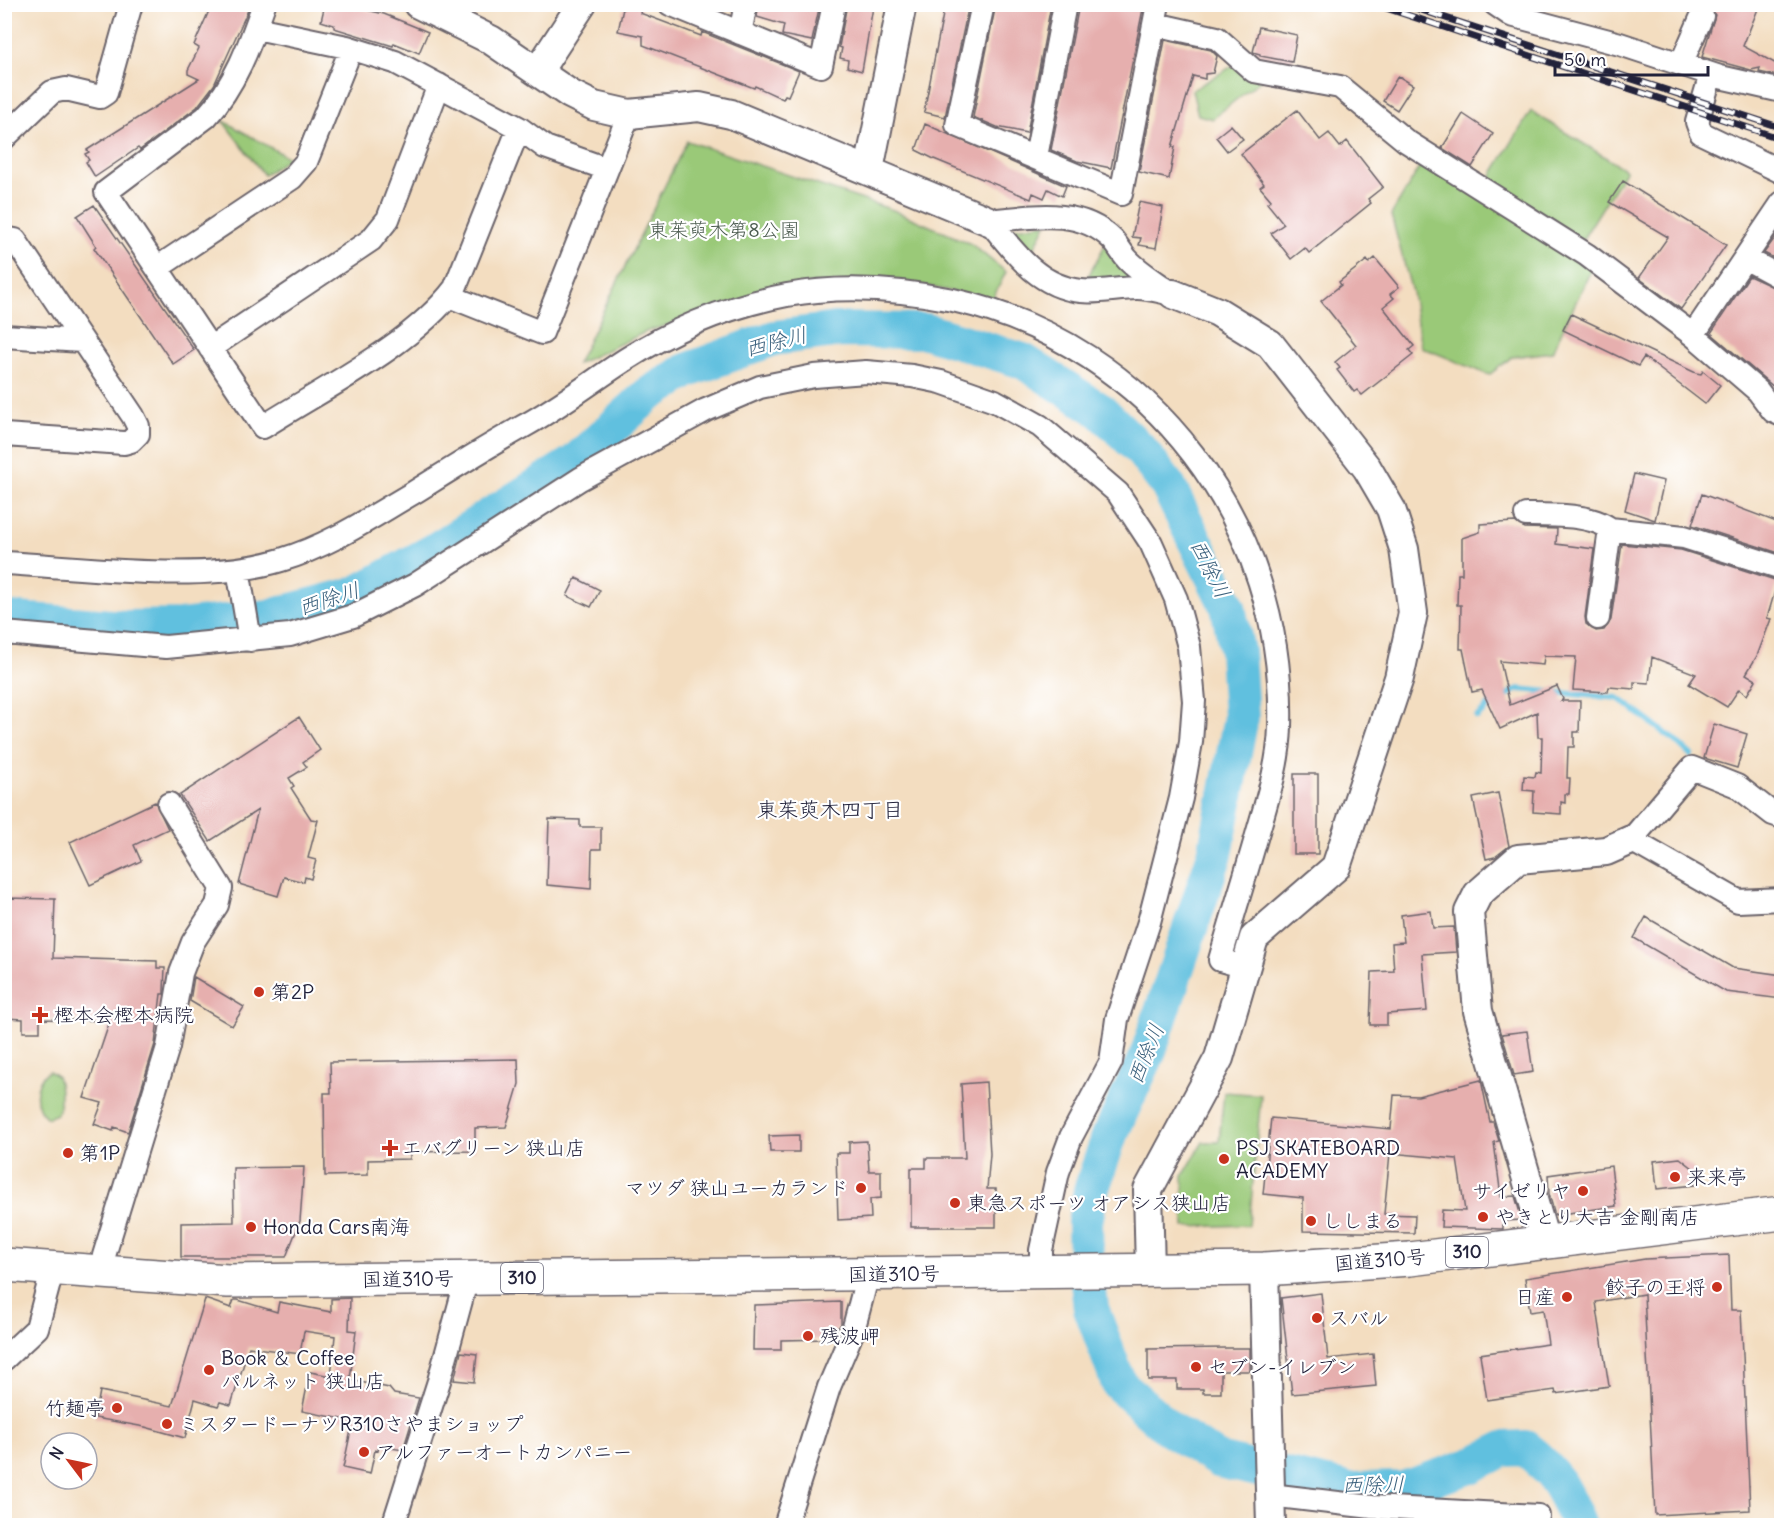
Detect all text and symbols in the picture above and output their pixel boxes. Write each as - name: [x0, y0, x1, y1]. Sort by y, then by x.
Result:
- scale bar: [1555, 39, 1708, 77]
- text: 50 m: [1564, 48, 1606, 71]
- park label: 東茱萸木第8公園: [648, 217, 800, 242]
- water label: 西除川: [742, 321, 810, 362]
- water label: 西除川: [1184, 535, 1237, 603]
- water label: 西除川: [295, 576, 363, 621]
- district label: 東茱萸木四丁目: [757, 796, 904, 823]
- place label: 第2P: [271, 979, 314, 1004]
- marker: 第2P: [252, 985, 266, 999]
- place label: 樫本会樫本病院: [54, 1002, 194, 1027]
- marker: 樫本会樫本病院: [31, 1006, 49, 1024]
- water label: 西除川: [1121, 1020, 1170, 1088]
- place label: エバグリーン 狭山店: [402, 1135, 586, 1160]
- place label: PSJ SKATEBOARD ACADEMY: [1236, 1135, 1400, 1183]
- place label: 第1P: [80, 1140, 120, 1165]
- marker: エバグリーン 狭山店: [383, 1141, 397, 1155]
- marker: 第1P: [61, 1146, 75, 1160]
- marker: PSJ SKATEBOARD ACADEMY: [1217, 1152, 1231, 1166]
- place label: 来来亭: [1687, 1164, 1747, 1189]
- marker: 来来亭: [1668, 1170, 1682, 1184]
- place label: マツダ 狭山ユーカランド: [625, 1175, 849, 1200]
- place label: サイゼリヤ: [1472, 1178, 1571, 1203]
- marker: マツダ 狭山ユーカランド: [854, 1181, 868, 1195]
- marker: サイゼリヤ: [1576, 1184, 1590, 1198]
- place label: 東急スポーツ オアシス狭山店: [967, 1190, 1231, 1215]
- marker: 東急スポーツ オアシス狭山店: [948, 1196, 962, 1210]
- place label: やきとり大吉 金剛南店: [1495, 1204, 1700, 1229]
- place label: ししまる: [1323, 1208, 1403, 1233]
- marker: やきとり大吉 金剛南店: [1476, 1210, 1490, 1224]
- place label: Honda Cars南海: [263, 1214, 410, 1239]
- marker: ししまる: [1304, 1214, 1318, 1228]
- marker: Honda Cars南海: [244, 1220, 258, 1234]
- road number: 310: [1446, 1237, 1488, 1267]
- street label: 国道310号: [1333, 1243, 1427, 1276]
- street label: 国道310号: [848, 1260, 940, 1287]
- road number: 310: [501, 1263, 543, 1293]
- street label: 国道310号: [362, 1265, 454, 1292]
- place label: 餃子の王将: [1605, 1274, 1705, 1299]
- marker: 餃子の王将: [1710, 1280, 1724, 1294]
- place label: 日産: [1515, 1284, 1555, 1309]
- marker: 日産: [1560, 1290, 1574, 1304]
- place label: スバル: [1329, 1305, 1389, 1330]
- marker: スバル: [1310, 1311, 1324, 1325]
- place label: 残波岬: [820, 1323, 880, 1348]
- marker: 残波岬: [801, 1329, 815, 1343]
- place label: Book ＆ Coffee パルネット 狭山店: [221, 1345, 385, 1393]
- place label: セブン-イレブン: [1208, 1354, 1357, 1379]
- marker: セブン-イレブン: [1189, 1360, 1203, 1374]
- marker: Book ＆ Coffee パルネット 狭山店: [202, 1363, 216, 1377]
- place label: 竹麺亭: [45, 1395, 105, 1420]
- marker: 竹麺亭: [110, 1401, 124, 1415]
- place label: ミスタードーナツR310さやまショップ: [179, 1411, 524, 1436]
- marker: ミスタードーナツR310さやまショップ: [160, 1417, 174, 1431]
- north arrow: [39, 1431, 99, 1491]
- place label: アルファーオートカンパニー: [376, 1439, 632, 1464]
- text: N: [45, 1443, 68, 1463]
- marker: アルファーオートカンパニー: [357, 1445, 371, 1459]
- water label: 西除川: [1341, 1470, 1405, 1499]

